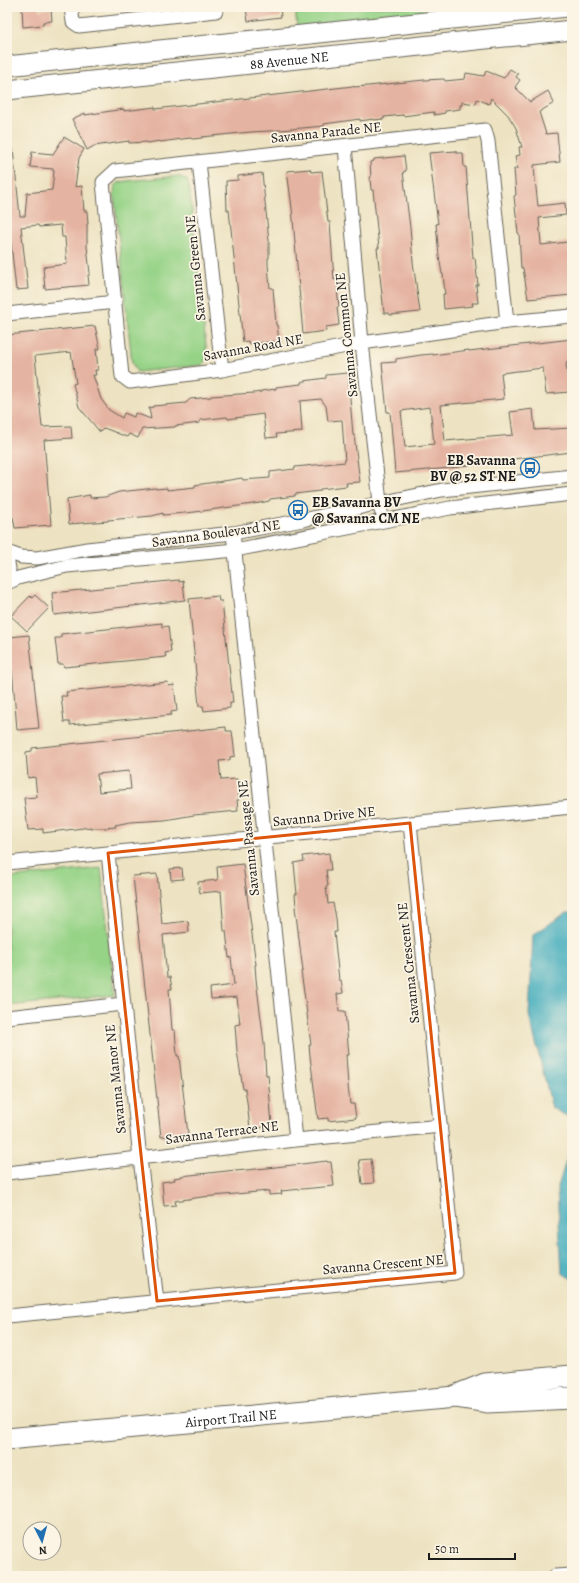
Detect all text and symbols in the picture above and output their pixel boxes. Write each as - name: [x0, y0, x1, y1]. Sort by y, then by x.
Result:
- street label: 88 Avenue NE: [249, 47, 330, 74]
- street label: Savanna Parade NE: [270, 117, 382, 148]
- street label: Savanna Green NE: [180, 214, 210, 322]
- street label: Savanna Common NE: [331, 272, 362, 398]
- street label: Savanna Road NE: [202, 329, 304, 366]
- place label: EB Savanna BV @ 52 ST NE: [430, 451, 516, 486]
- bus stop icon: EB Savanna BV @ 52 ST NE: [519, 457, 541, 479]
- place label: EB Savanna BV @ Savanna CM NE: [312, 493, 420, 528]
- bus stop icon: EB Savanna BV @ Savanna CM NE: [287, 499, 309, 521]
- street label: Savanna Boulevard NE: [151, 515, 281, 552]
- street label: Savanna Passage NE: [233, 779, 264, 897]
- street label: Savanna Drive NE: [272, 802, 376, 831]
- street label: Savanna Crescent NE: [393, 901, 424, 1024]
- street label: Savanna Manor NE: [100, 1023, 131, 1135]
- street label: Savanna Terrace NE: [164, 1116, 280, 1149]
- street label: Savanna Crescent NE: [322, 1250, 444, 1279]
- street label: Airport Trail NE: [183, 1405, 278, 1432]
- north arrow: [22, 1521, 62, 1561]
- scale bar: [429, 1535, 515, 1561]
- text: 50 m: [435, 1541, 459, 1557]
- text: N: [38, 1543, 48, 1558]

